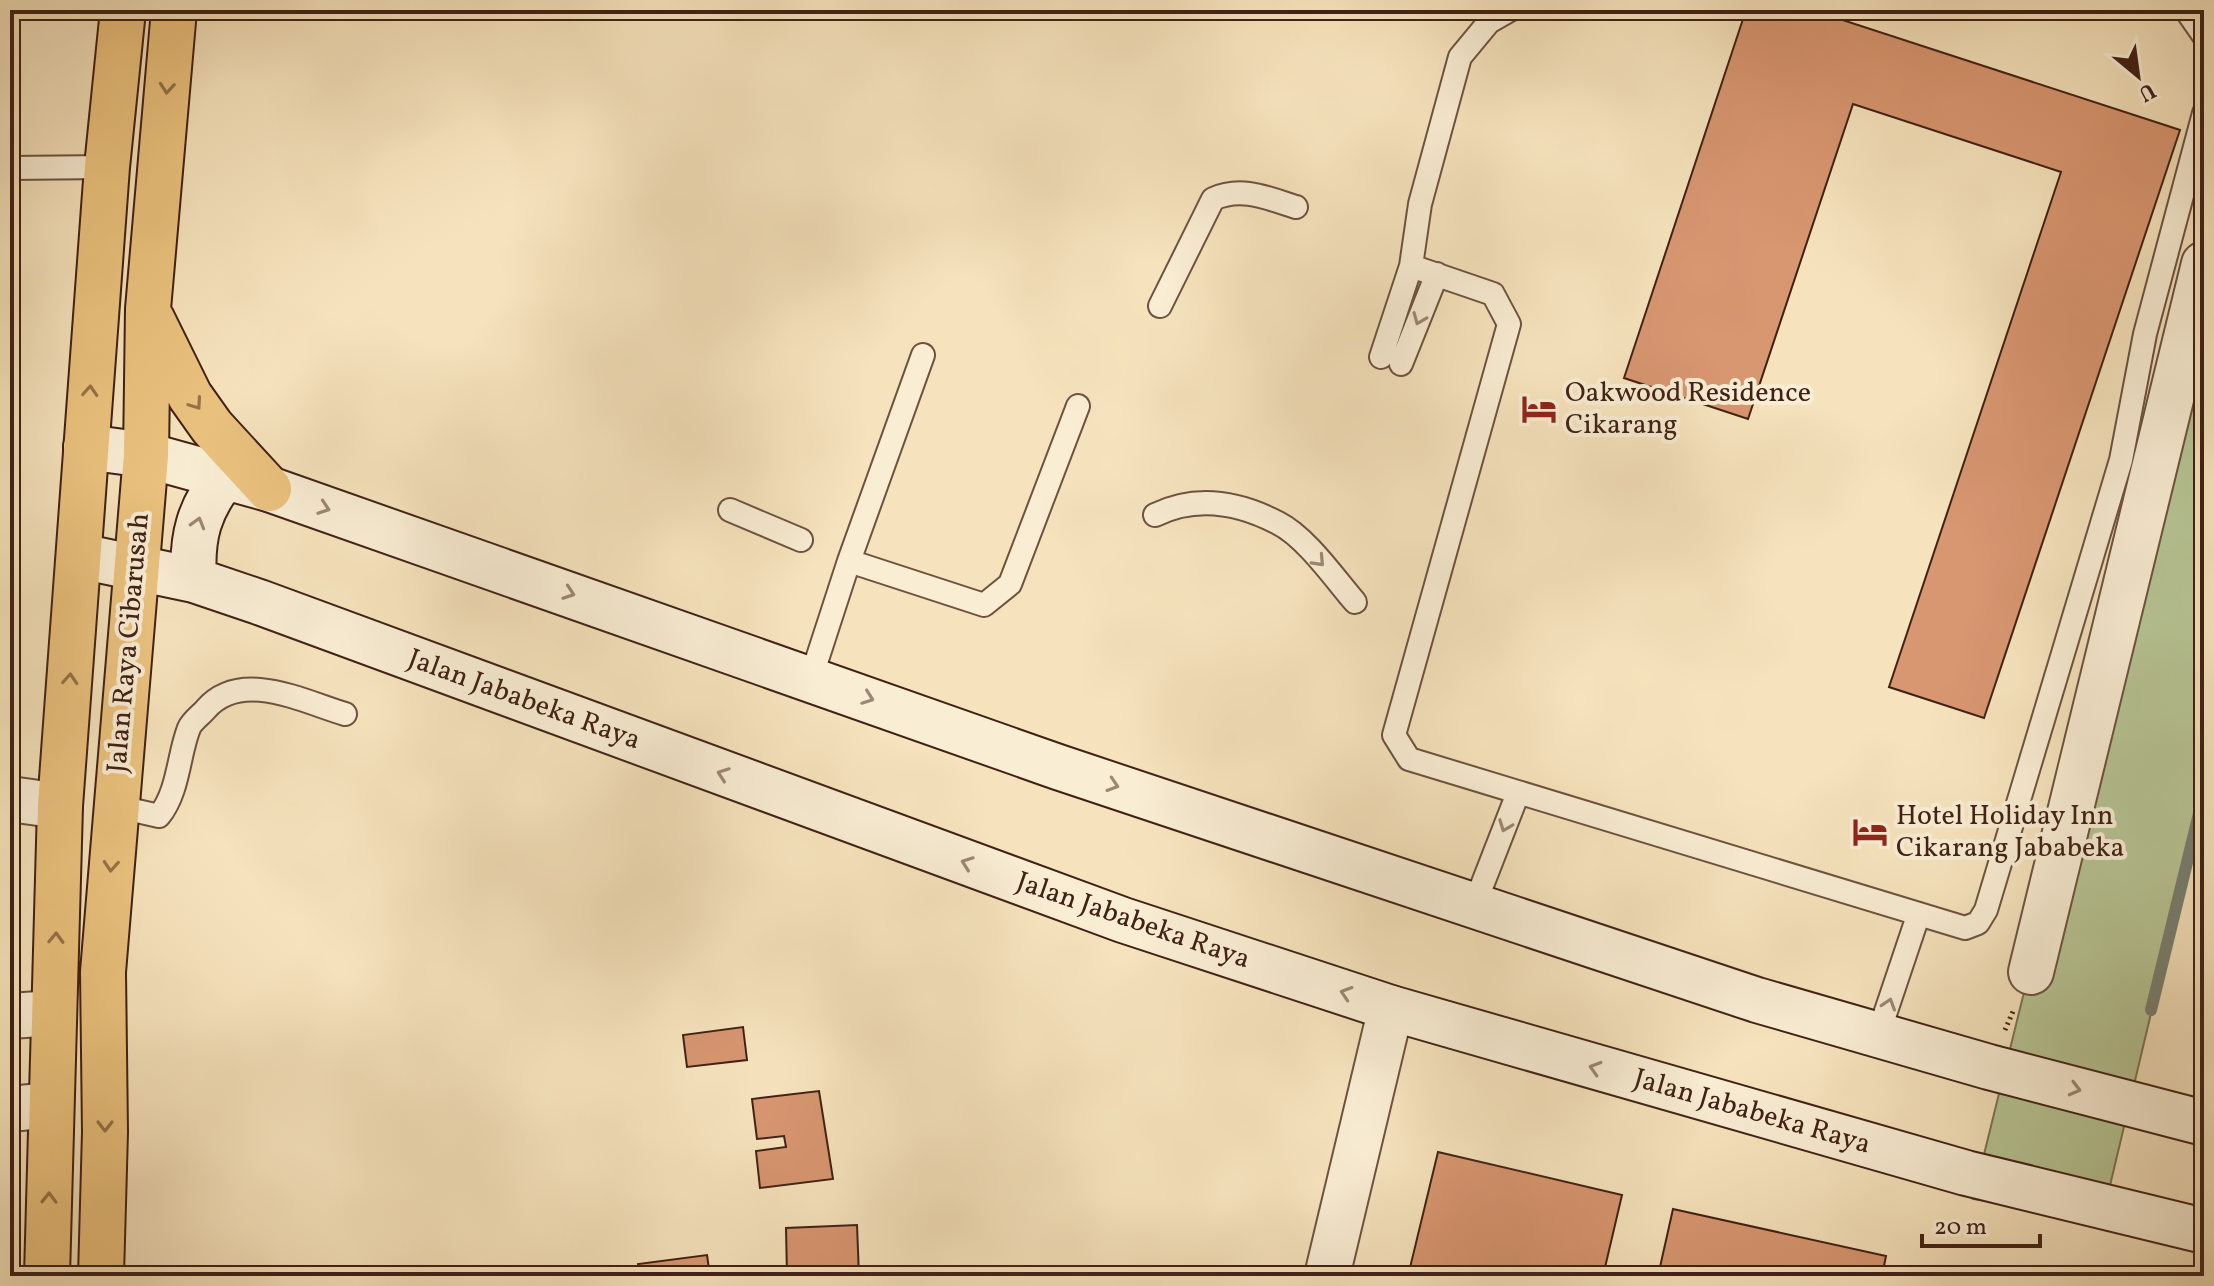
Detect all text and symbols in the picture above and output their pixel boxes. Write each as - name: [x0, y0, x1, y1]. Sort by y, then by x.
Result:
- north arrow: [2098, 36, 2178, 116]
- text: U: [2132, 74, 2161, 109]
- one-way arrow: [159, 82, 176, 95]
- one-way arrow: [1412, 311, 1429, 325]
- place label: Oakwood Residence Cikarang: [1565, 374, 1811, 445]
- one-way arrow: [81, 384, 98, 397]
- hotel icon: Oakwood Residence Cikarang: [1520, 390, 1558, 428]
- one-way arrow: [186, 395, 201, 409]
- one-way arrow: [316, 499, 330, 515]
- street label: Jalan Raya Cibarusah: [98, 511, 160, 775]
- one-way arrow: [189, 517, 205, 531]
- one-way arrow: [1310, 552, 1325, 566]
- one-way arrow: [562, 584, 576, 600]
- street label: Jalan Jababeka Raya: [402, 640, 646, 760]
- one-way arrow: [61, 672, 78, 685]
- one-way arrow: [860, 688, 874, 705]
- one-way arrow: [717, 767, 731, 784]
- one-way arrow: [1105, 775, 1119, 791]
- place label: Hotel Holiday Inn Cikarang Jababeka: [1896, 797, 2124, 868]
- hotel icon: Hotel Holiday Inn Cikarang Jababeka: [1851, 813, 1889, 851]
- one-way arrow: [1498, 819, 1514, 833]
- one-way arrow: [961, 857, 975, 873]
- one-way arrow: [103, 860, 120, 873]
- street label: Jalan Jababeka Raya: [1011, 863, 1255, 979]
- one-way arrow: [48, 931, 65, 944]
- one-way arrow: [1340, 986, 1354, 1002]
- one-way arrow: [1879, 997, 1895, 1011]
- street label: Jalan Jababeka Raya: [1629, 1059, 1875, 1165]
- one-way arrow: [1588, 1061, 1602, 1077]
- one-way arrow: [2067, 1080, 2081, 1097]
- one-way arrow: [96, 1120, 114, 1133]
- one-way arrow: [40, 1191, 57, 1204]
- scale bar: [1922, 1198, 2040, 1248]
- text: 20 m: [1934, 1211, 1987, 1245]

